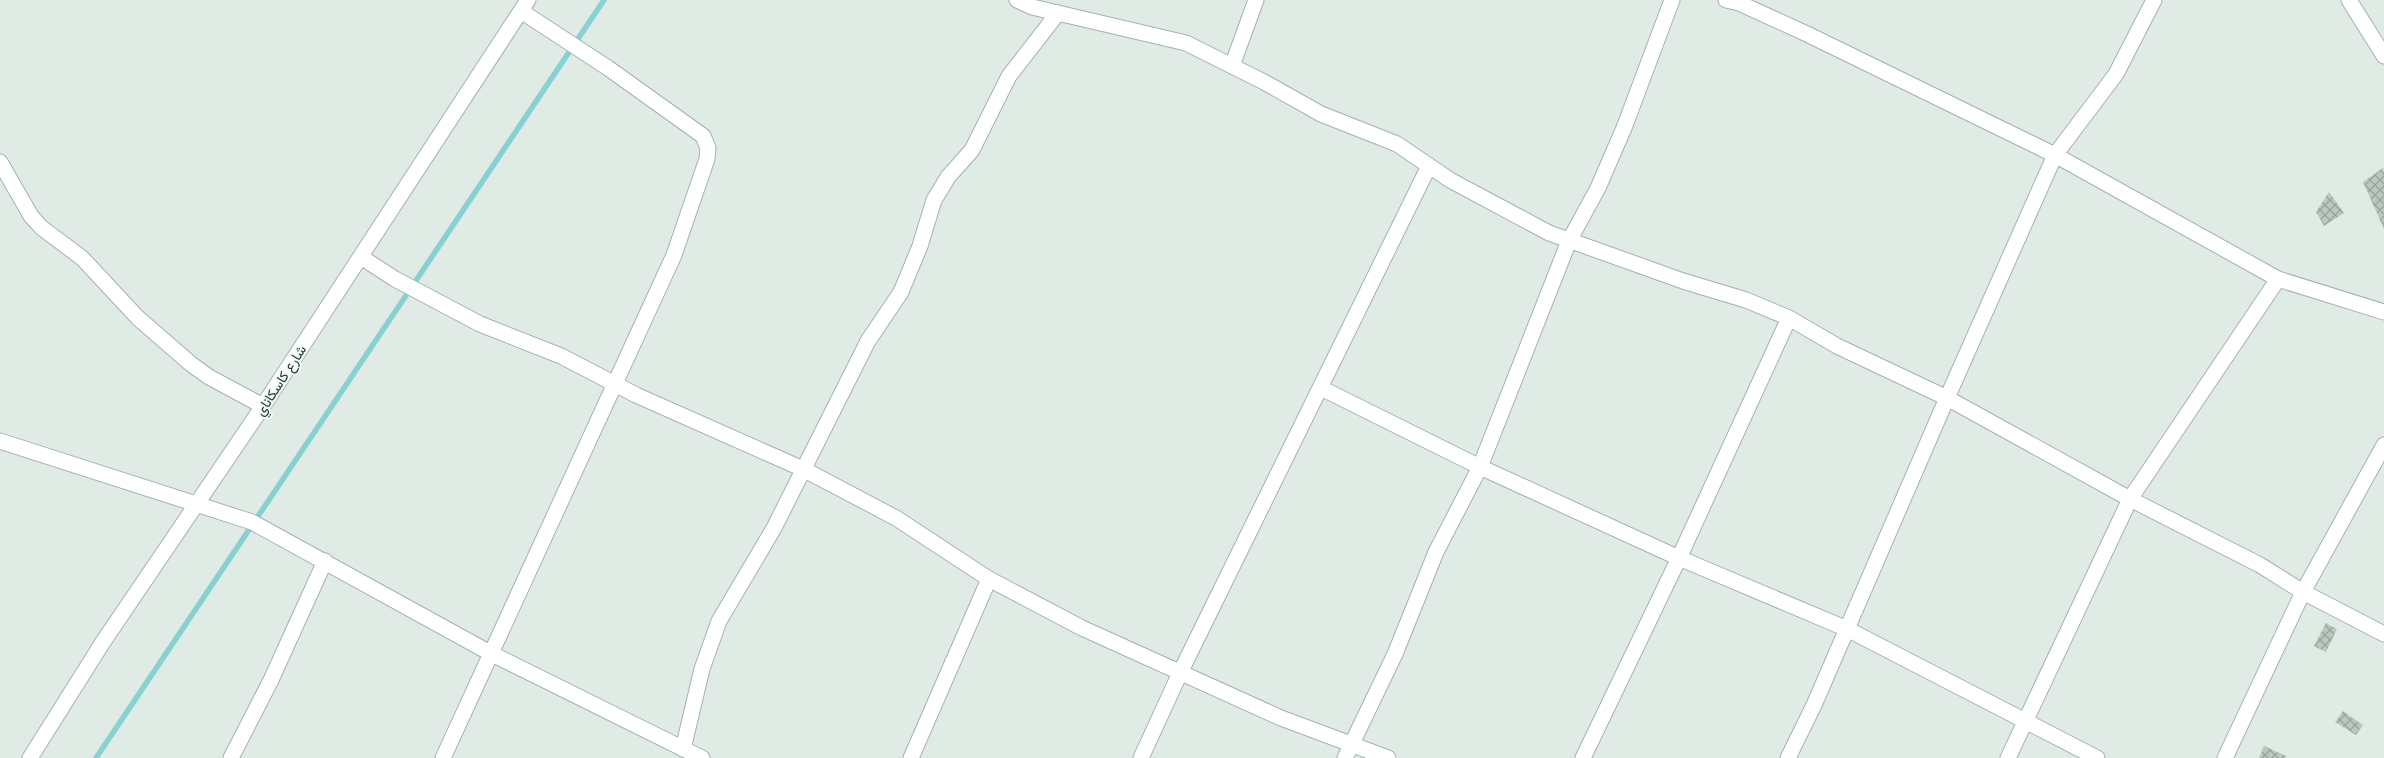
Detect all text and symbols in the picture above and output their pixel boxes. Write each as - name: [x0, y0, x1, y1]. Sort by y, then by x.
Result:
- street label: شارع كاسكاناي: [251, 341, 313, 421]

